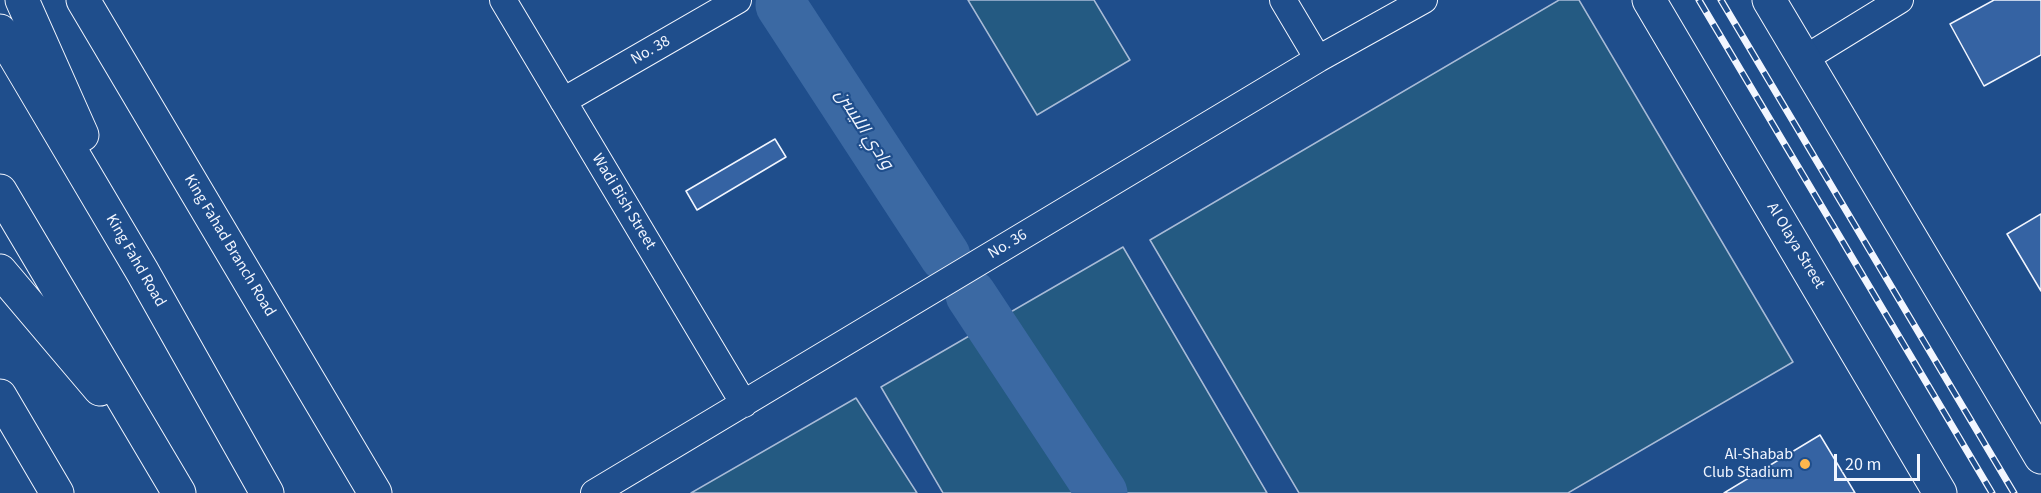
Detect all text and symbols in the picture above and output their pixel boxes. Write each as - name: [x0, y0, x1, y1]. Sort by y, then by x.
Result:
- street label: No. 38: [628, 32, 674, 70]
- water label: وادي الليسن: [829, 86, 897, 174]
- street label: Wadi Bish Street: [587, 151, 659, 253]
- street label: King Fahad Branch Road: [179, 171, 279, 321]
- street label: Al Olaya Street: [1762, 199, 1828, 293]
- street label: King Fahd Road: [101, 211, 169, 311]
- street label: No. 36: [985, 226, 1031, 264]
- scale bar: [1837, 442, 1922, 480]
- place label: Al-Shabab Club Stadium: [1703, 445, 1793, 483]
- text: 20 m: [1845, 452, 1881, 477]
- marker: Al-Shabab Club Stadium: [1798, 457, 1812, 471]

